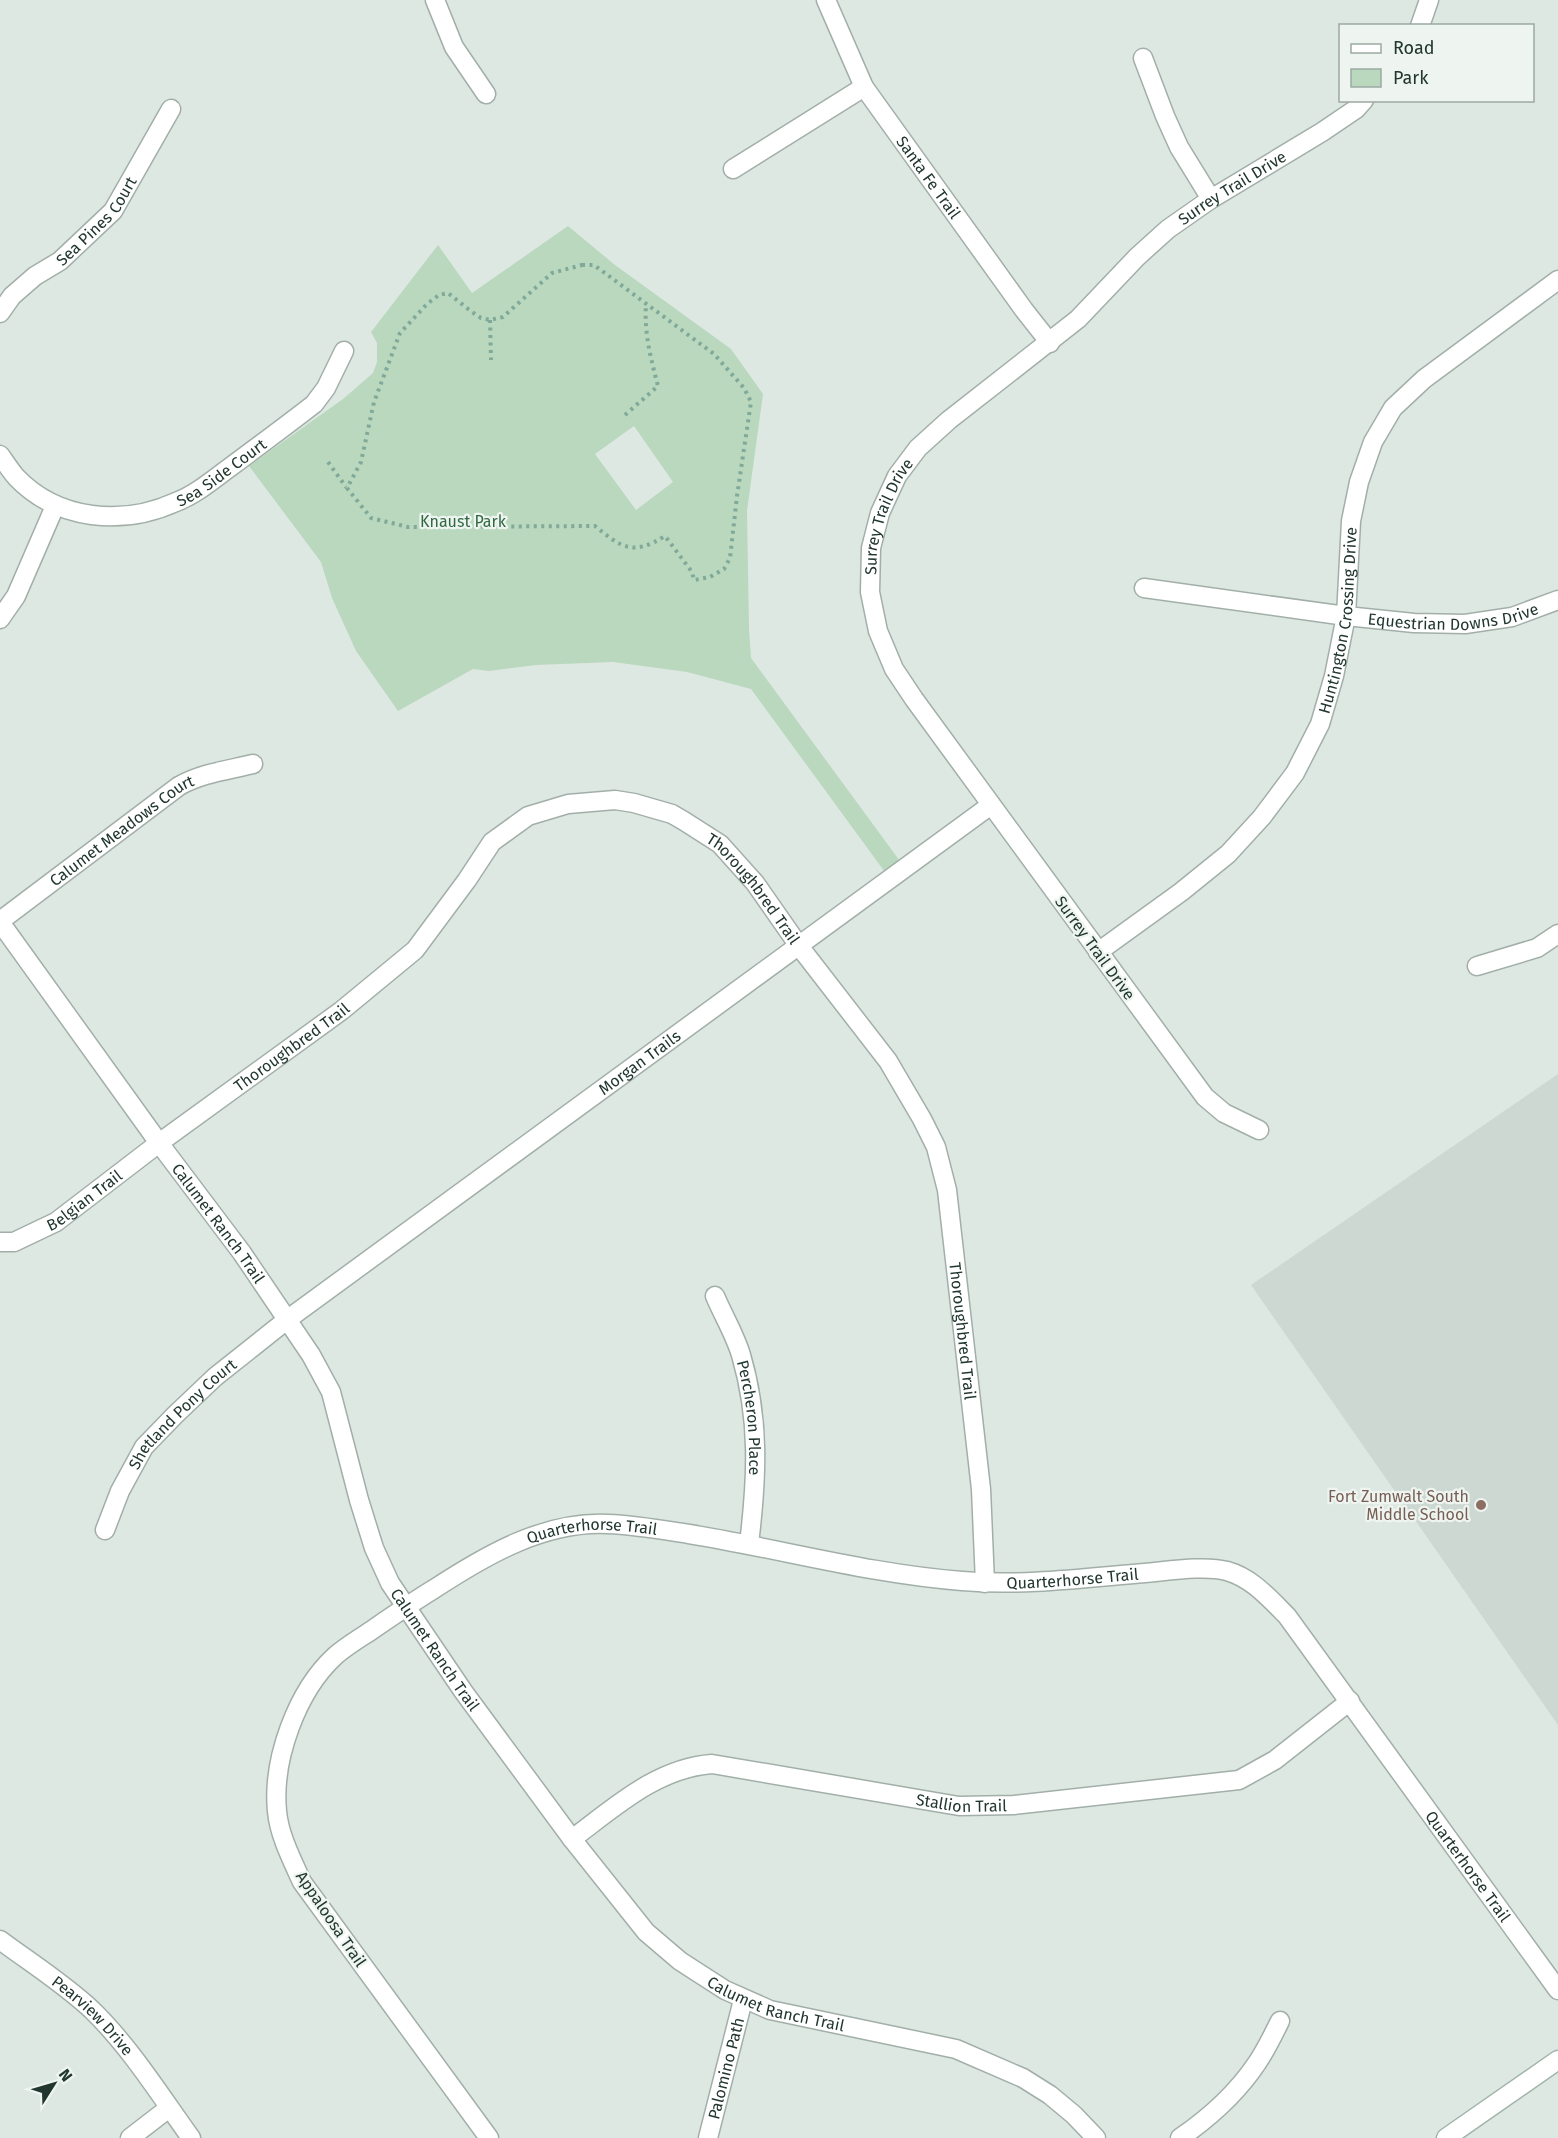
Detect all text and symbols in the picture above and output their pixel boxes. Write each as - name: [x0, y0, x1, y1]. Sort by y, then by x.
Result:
- legend: [1339, 24, 1534, 102]
- text: Road: [1393, 37, 1435, 59]
- text: Park: [1393, 67, 1429, 89]
- street label: Santa Fe Trail: [893, 132, 965, 222]
- street label: Surrey Trail Drive: [1174, 147, 1289, 229]
- street label: Sea Pines Court: [52, 173, 140, 269]
- street label: Sea Side Court: [173, 434, 270, 510]
- street label: Surrey Trail Drive: [861, 454, 917, 575]
- park label: Knaust Park: [420, 512, 507, 531]
- street label: Huntington Crossing Drive: [1314, 527, 1360, 716]
- street label: Equestrian Downs Drive: [1367, 599, 1541, 634]
- street label: Calumet Meadows Court: [46, 771, 197, 890]
- street label: Thoroughbred Trail: [703, 829, 804, 948]
- street label: Surrey Trail Drive: [1051, 892, 1139, 1004]
- street label: Thoroughbred Trail: [230, 998, 353, 1095]
- street label: Morgan Trails: [595, 1026, 684, 1098]
- street label: Calumet Ranch Trail: [168, 1159, 269, 1287]
- street label: Belgian Trail: [43, 1165, 126, 1235]
- street label: Thoroughbred Trail: [946, 1261, 980, 1401]
- street label: Shetland Pony Court: [124, 1354, 240, 1472]
- street label: Percheron Place: [733, 1358, 765, 1476]
- place label: Fort Zumwalt South Middle School: [1328, 1487, 1469, 1524]
- marker: Fort Zumwalt South Middle School: [1474, 1498, 1488, 1512]
- street label: Quarterhorse Trail: [524, 1514, 659, 1547]
- street label: Quarterhorse Trail: [1006, 1564, 1139, 1592]
- street label: Calumet Ranch Trail: [387, 1585, 484, 1715]
- street label: Stallion Trail: [915, 1789, 1007, 1816]
- street label: Quarterhorse Trail: [1422, 1807, 1515, 1925]
- street label: Appaloosa Trail: [292, 1867, 370, 1971]
- street label: Pearview Drive: [48, 1971, 138, 2059]
- street label: Calumet Ranch Trail: [704, 1972, 847, 2035]
- street label: Palomino Path: [704, 2015, 748, 2121]
- north arrow: [24, 2054, 84, 2114]
- text: N: [55, 2065, 76, 2085]

